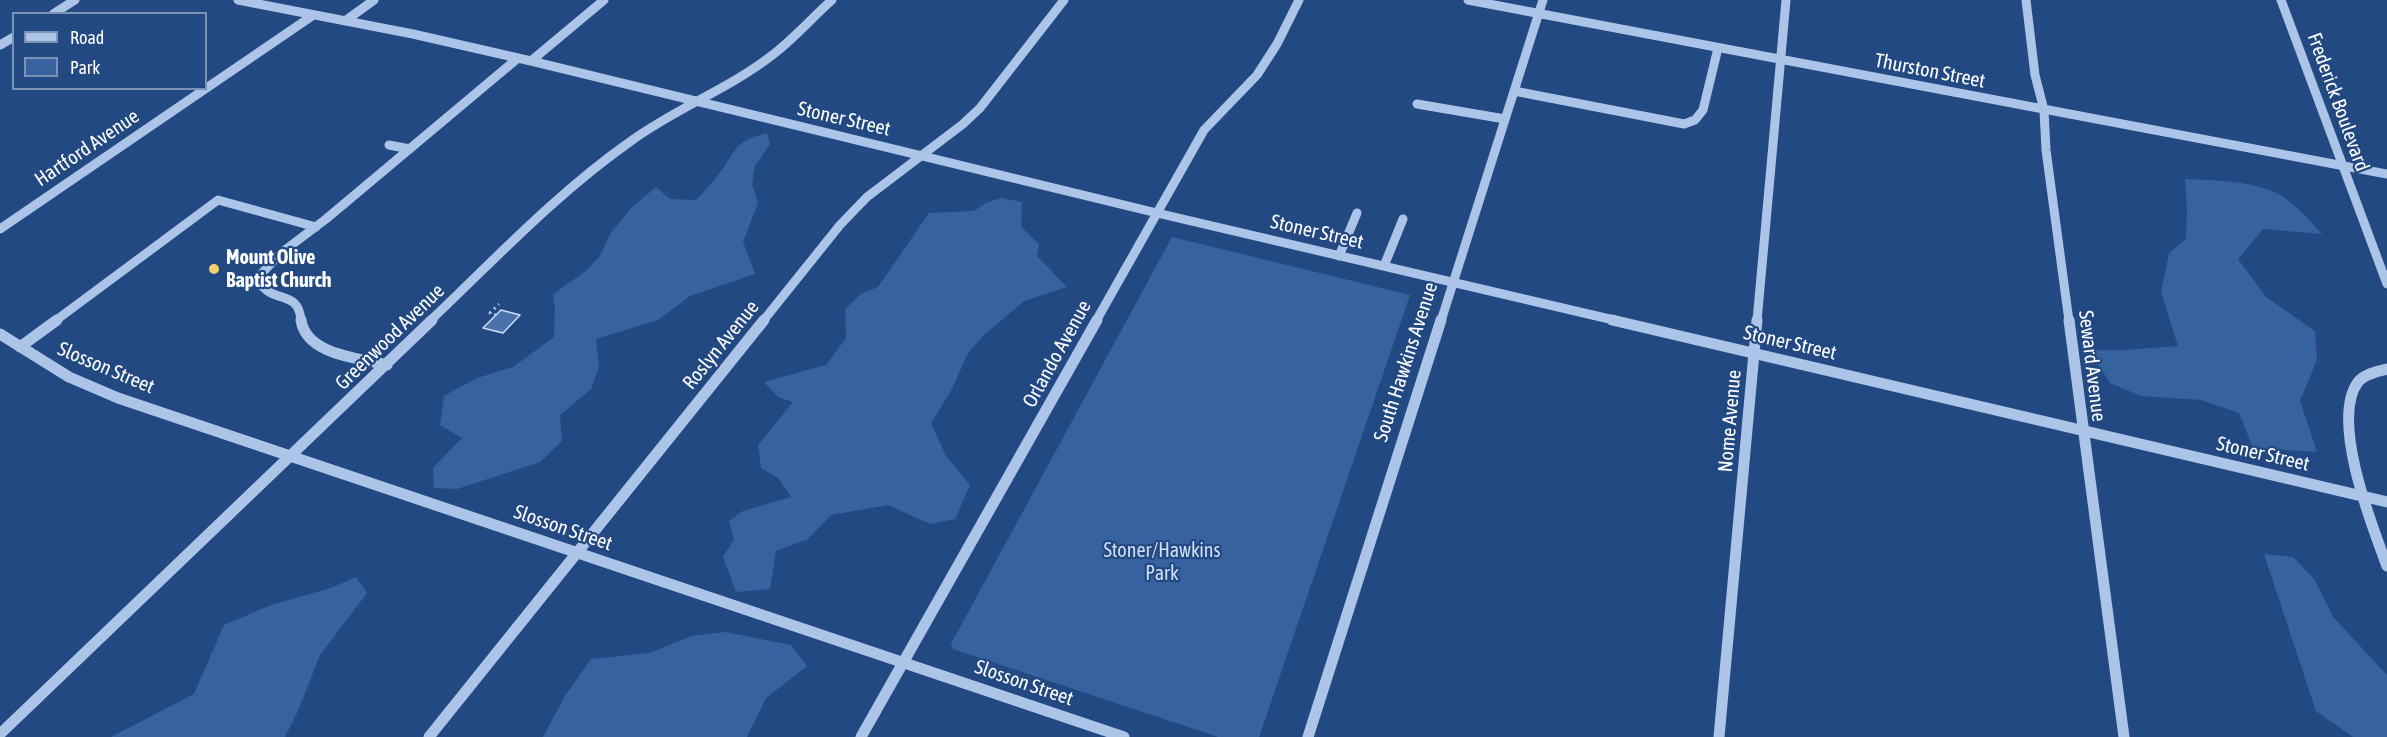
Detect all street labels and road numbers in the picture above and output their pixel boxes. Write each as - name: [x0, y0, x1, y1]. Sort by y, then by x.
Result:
- street label: Frederick Boulevard: [2302, 29, 2374, 175]
- street label: Thurston Street: [1873, 49, 1987, 93]
- street label: Stoner Street: [795, 97, 893, 141]
- street label: Hartford Avenue: [30, 104, 144, 192]
- street label: Stoner Street: [1268, 210, 1366, 254]
- street label: Greenwood Avenue: [330, 279, 450, 395]
- street label: South Hawkins Avenue: [1369, 279, 1443, 445]
- street label: Roslyn Avenue: [678, 296, 764, 394]
- street label: Orlando Avenue: [1018, 296, 1096, 412]
- street label: Seward Avenue: [2073, 309, 2111, 423]
- street label: Stoner Street: [1741, 321, 1839, 365]
- street label: Slosson Street: [54, 337, 158, 399]
- street label: Nome Avenue: [1714, 369, 1746, 473]
- street label: Stoner Street: [2214, 432, 2312, 476]
- street label: Slosson Street: [511, 500, 615, 556]
- street label: Slosson Street: [972, 655, 1076, 711]

